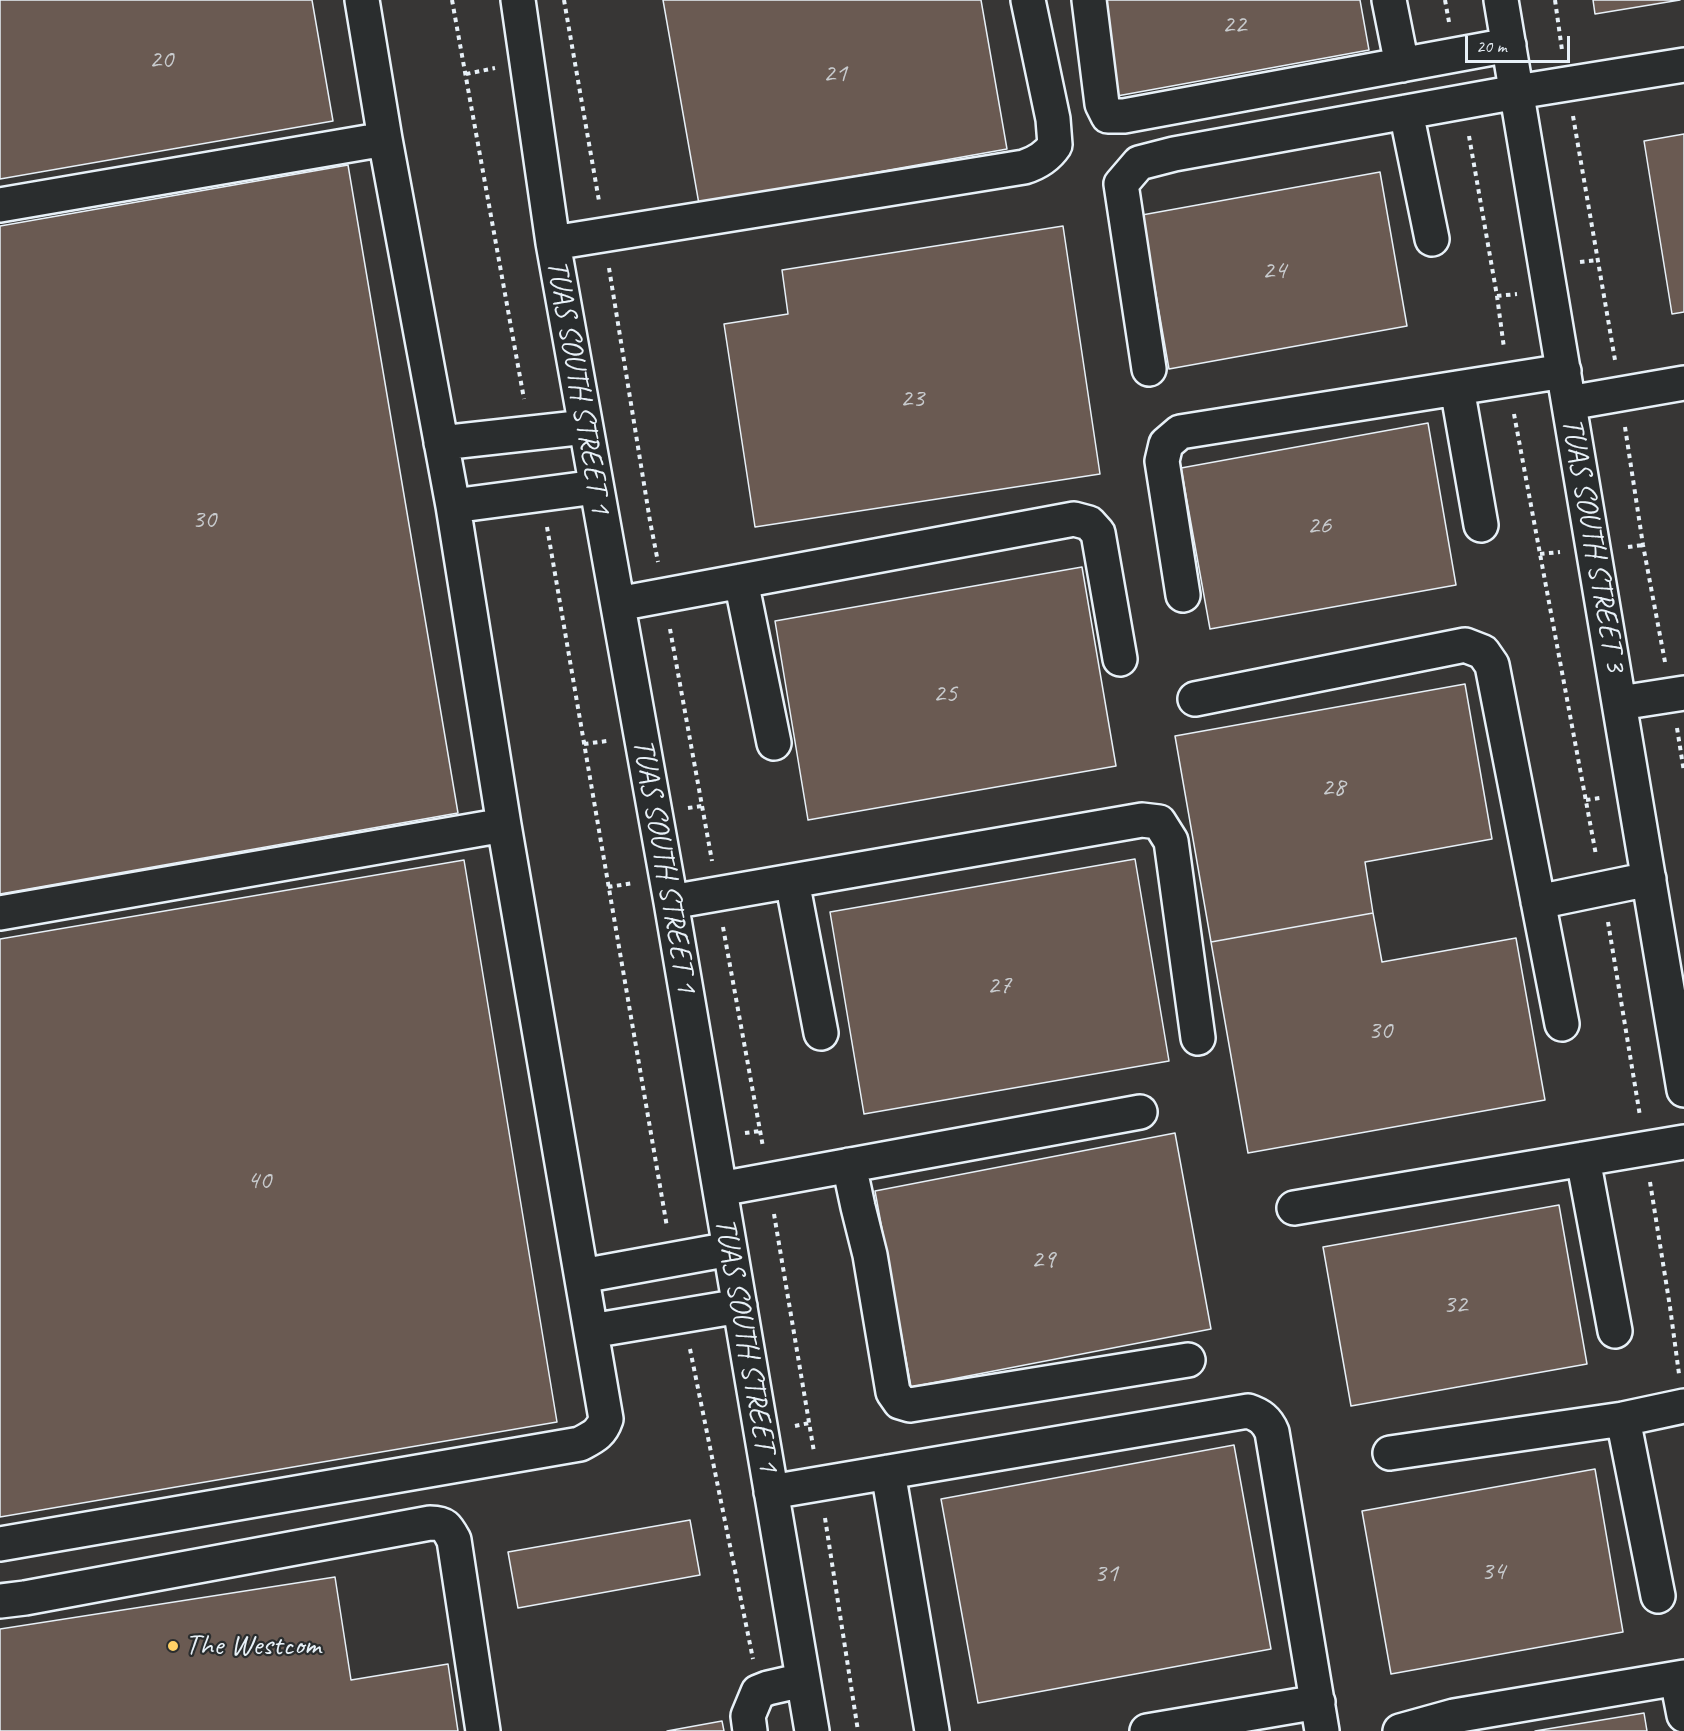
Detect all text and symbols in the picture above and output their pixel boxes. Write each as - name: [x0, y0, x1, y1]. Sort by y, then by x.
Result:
- house number: 22: [1222, 9, 1246, 41]
- scale bar: [1468, 24, 1573, 62]
- text: 20 m: [1476, 35, 1507, 57]
- house number: 20: [149, 44, 173, 76]
- house number: 21: [823, 58, 847, 90]
- house number: 24: [1262, 255, 1286, 287]
- street label: TUAS SOUTH STREET 1: [538, 257, 618, 517]
- house number: 23: [900, 383, 924, 415]
- street label: TUAS SOUTH STREET 3: [1553, 415, 1633, 675]
- house number: 30: [192, 504, 216, 536]
- house number: 26: [1307, 510, 1331, 542]
- house number: 25: [933, 678, 957, 710]
- street label: TUAS SOUTH STREET 1: [624, 736, 704, 996]
- house number: 28: [1321, 772, 1345, 804]
- house number: 27: [987, 970, 1011, 1002]
- house number: 30: [1368, 1015, 1392, 1047]
- house number: 40: [247, 1165, 271, 1197]
- street label: TUAS SOUTH STREET 1: [706, 1215, 786, 1475]
- house number: 29: [1031, 1244, 1055, 1276]
- house number: 32: [1443, 1289, 1467, 1321]
- house number: 34: [1481, 1556, 1505, 1588]
- house number: 31: [1094, 1558, 1118, 1590]
- place label: The Westcom: [185, 1628, 321, 1664]
- marker: The Westcom: [166, 1639, 180, 1653]

